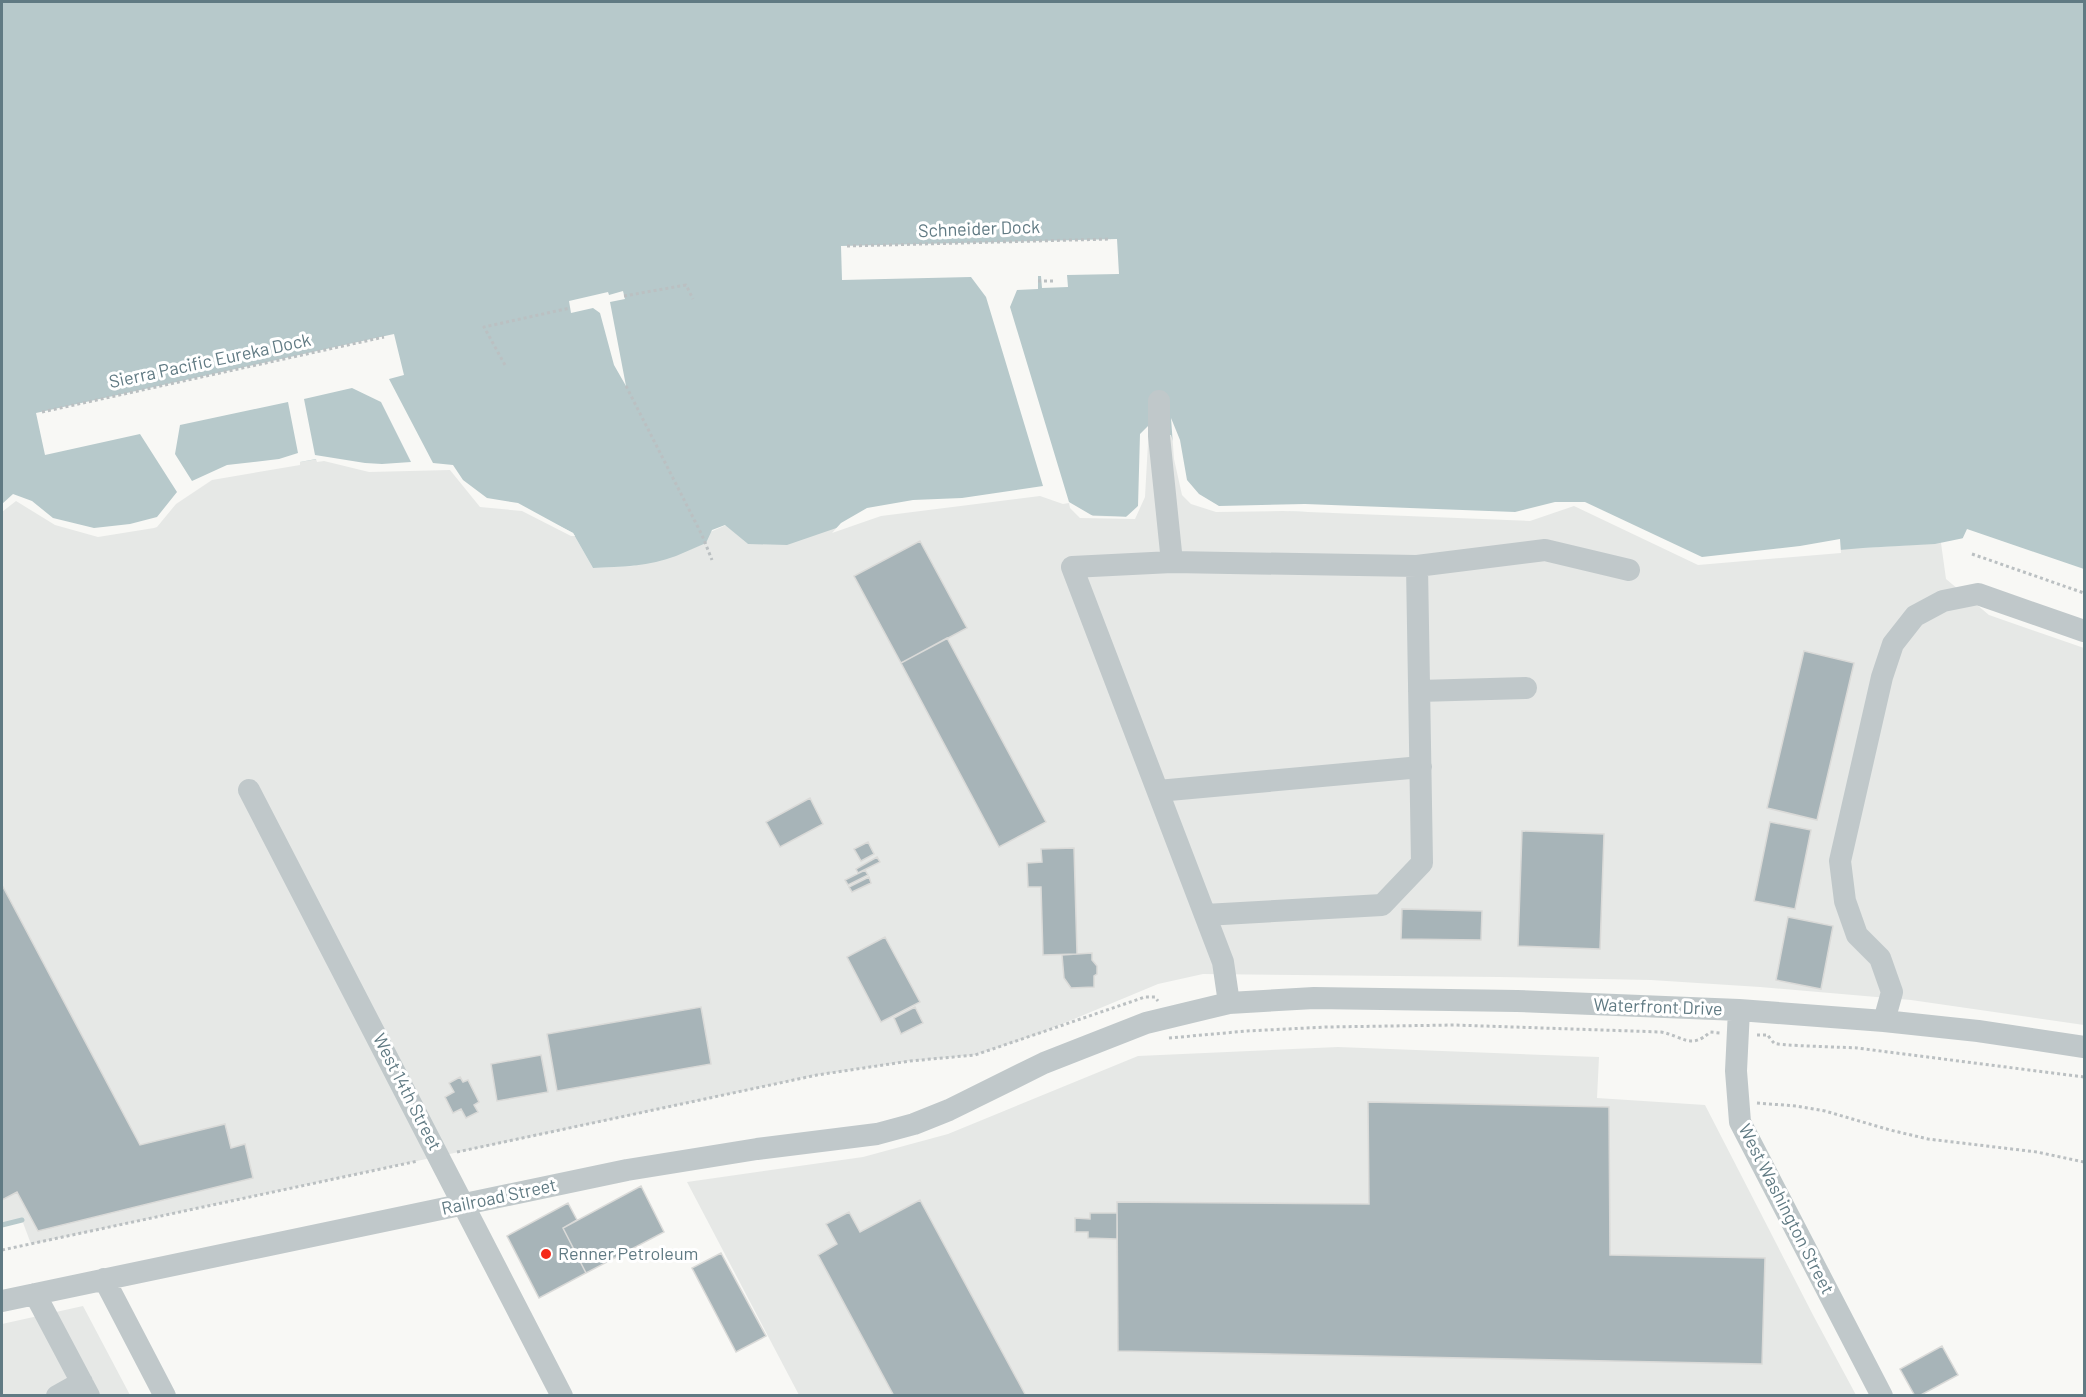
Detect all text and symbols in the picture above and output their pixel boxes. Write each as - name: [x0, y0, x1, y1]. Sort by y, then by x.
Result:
- street label: Schneider Dock: [918, 215, 1040, 241]
- street label: Sierra Pacific Eureka Dock: [107, 328, 313, 392]
- street label: Waterfront Drive: [1593, 993, 1723, 1019]
- street label: West 14th Street: [369, 1029, 447, 1154]
- street label: West Washington Street: [1734, 1120, 1839, 1297]
- street label: Railroad Street: [439, 1173, 558, 1219]
- place label: Renner Petroleum: [558, 1242, 698, 1264]
- marker: Renner Petroleum: [539, 1247, 553, 1261]

